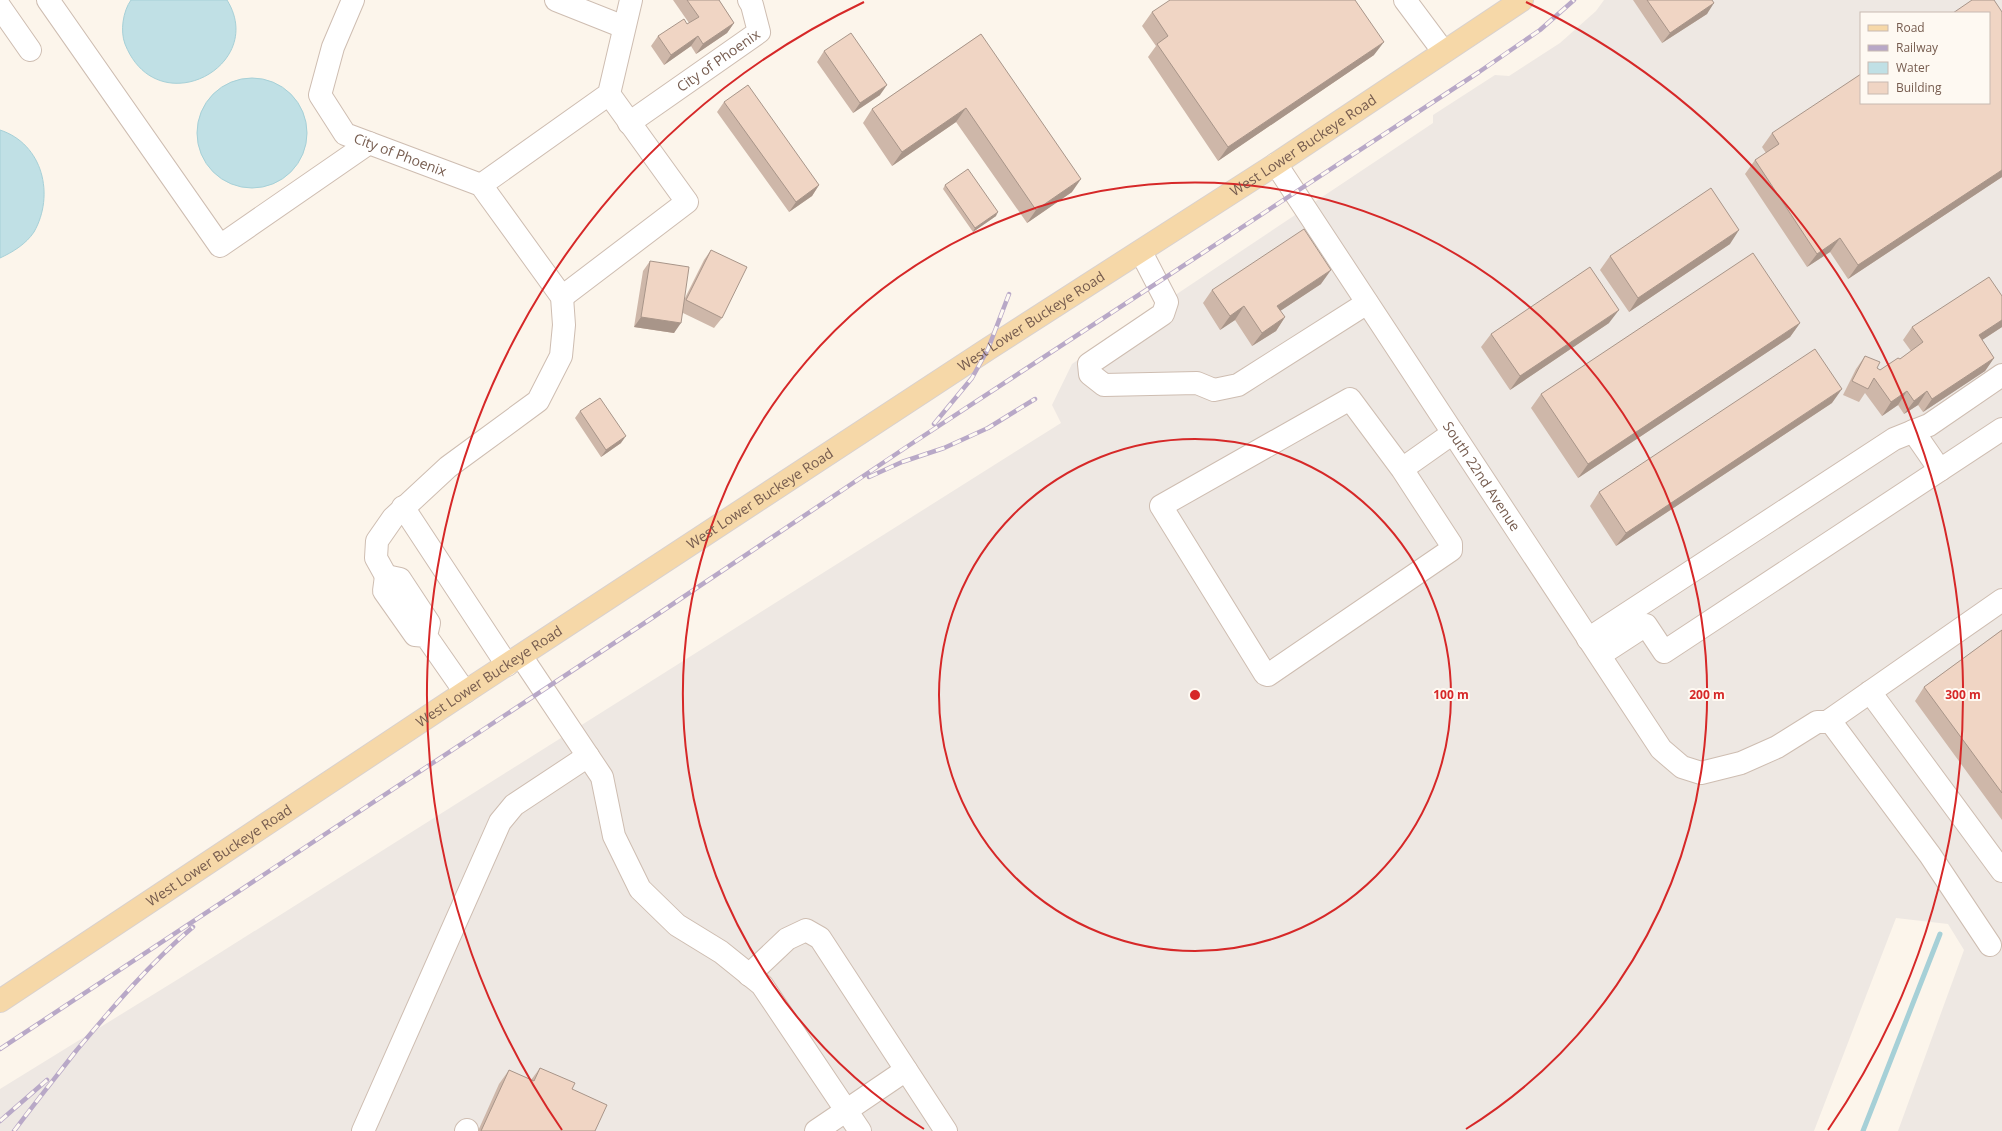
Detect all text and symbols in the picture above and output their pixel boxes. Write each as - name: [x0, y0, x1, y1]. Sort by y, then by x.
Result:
- legend: [1860, 12, 1990, 104]
- text: Road: [1896, 19, 1925, 36]
- street label: City of Phoenix: [673, 24, 764, 96]
- text: Railway: [1896, 39, 1939, 56]
- text: Water: [1896, 59, 1930, 76]
- text: Building: [1896, 79, 1942, 96]
- street label: West Lower Buckeye Road: [1226, 90, 1380, 200]
- street label: City of Phoenix: [351, 128, 450, 180]
- street label: West Lower Buckeye Road: [954, 267, 1108, 375]
- street label: South 22nd Avenue: [1439, 418, 1525, 535]
- street label: West Lower Buckeye Road: [683, 443, 837, 553]
- street label: West Lower Buckeye Road: [412, 621, 566, 731]
- text: 100 m: [1433, 686, 1469, 703]
- text: 200 m: [1689, 686, 1725, 703]
- text: 300 m: [1945, 686, 1981, 703]
- centre of rings: [1188, 688, 1202, 702]
- street label: West Lower Buckeye Road: [142, 800, 295, 910]

